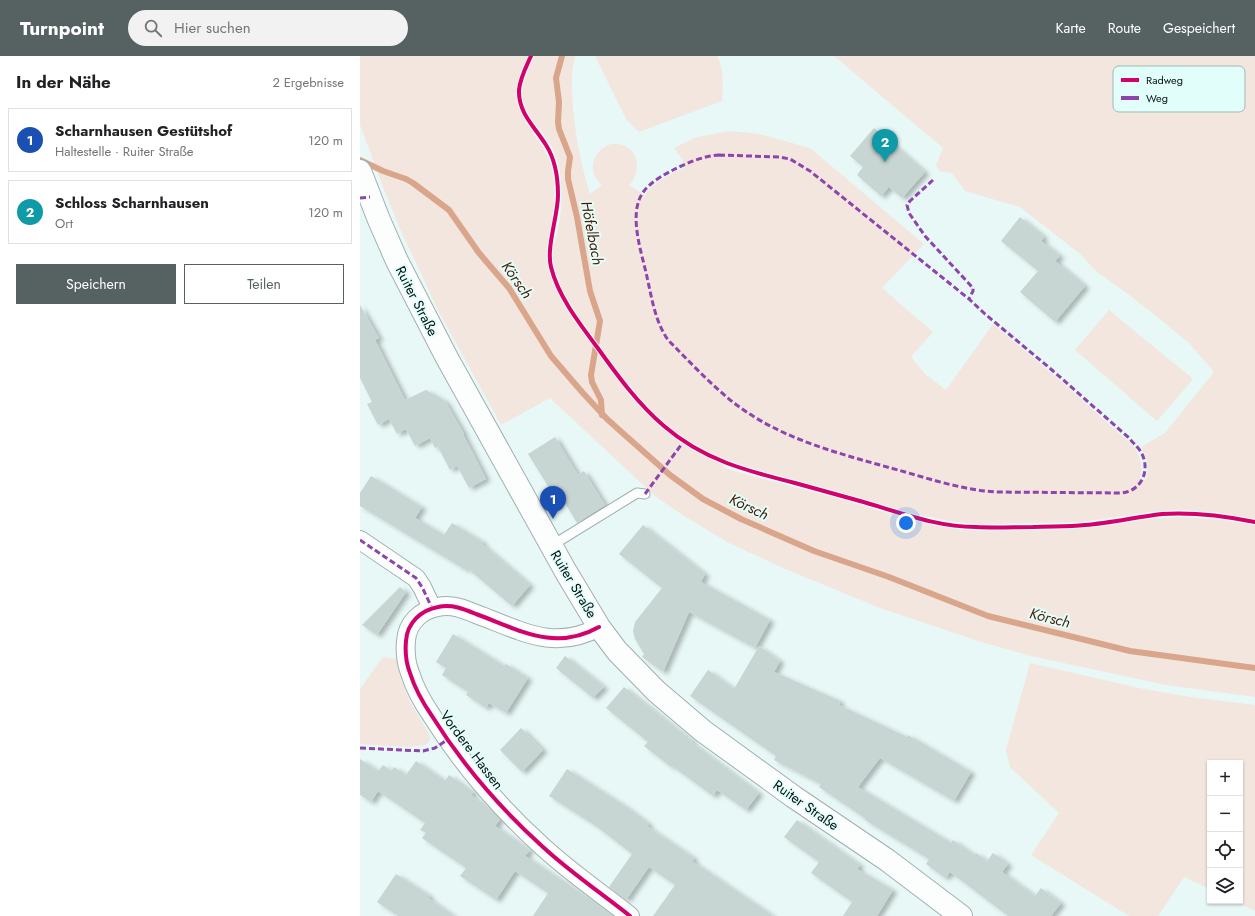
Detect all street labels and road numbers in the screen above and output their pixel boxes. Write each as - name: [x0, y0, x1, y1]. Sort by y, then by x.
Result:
- street label: Ruiter Straße: [391, 263, 443, 339]
- street label: Ruiter Straße: [546, 546, 602, 622]
- street label: Vordere Hassen: [436, 706, 508, 794]
- street label: Ruiter Straße: [769, 775, 843, 835]

